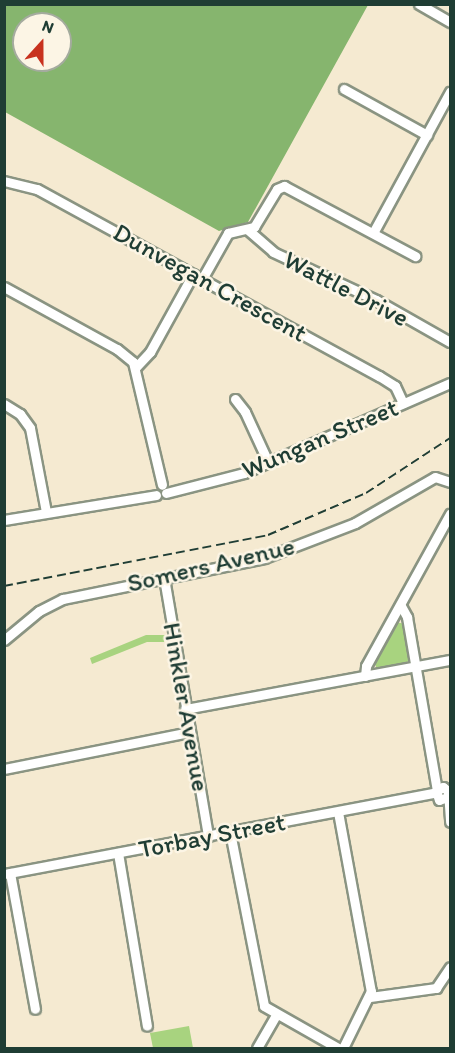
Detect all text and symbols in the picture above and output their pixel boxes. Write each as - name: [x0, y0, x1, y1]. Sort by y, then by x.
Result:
- north arrow: [12, 12, 72, 72]
- text: N: [39, 16, 56, 37]
- street label: Dunvegan Crescent: [107, 217, 313, 349]
- street label: Wattle Drive: [278, 244, 414, 334]
- street label: Wungan Street: [237, 392, 403, 486]
- street label: Somers Avenue: [124, 531, 298, 599]
- street label: Hinkler Avenue: [156, 621, 216, 793]
- street label: Torbay Street: [136, 806, 288, 866]

